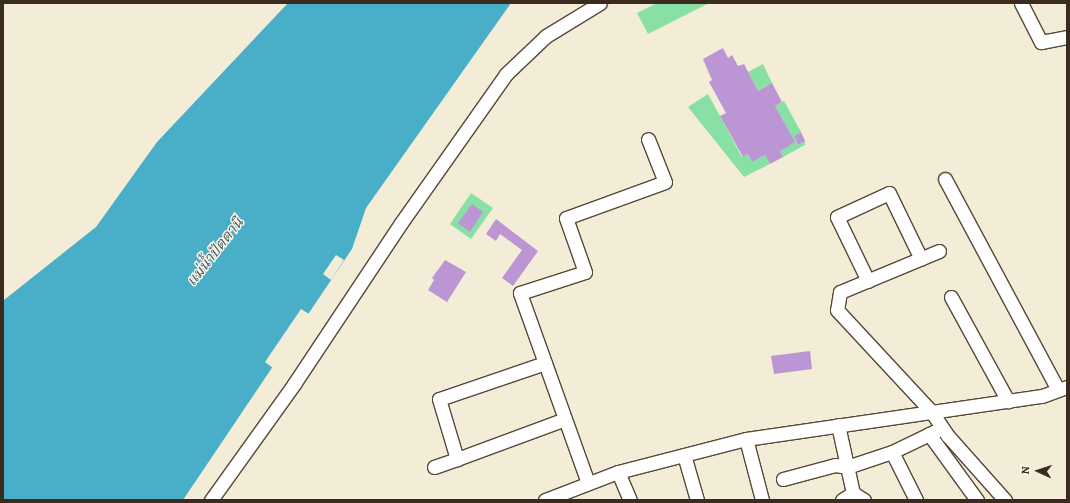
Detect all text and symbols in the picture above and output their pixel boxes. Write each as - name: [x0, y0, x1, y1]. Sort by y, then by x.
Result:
- water label: แม่น้ำปัตตานี: [183, 214, 247, 290]
- north arrow: [1018, 451, 1058, 491]
- text: N: [1018, 466, 1033, 475]

